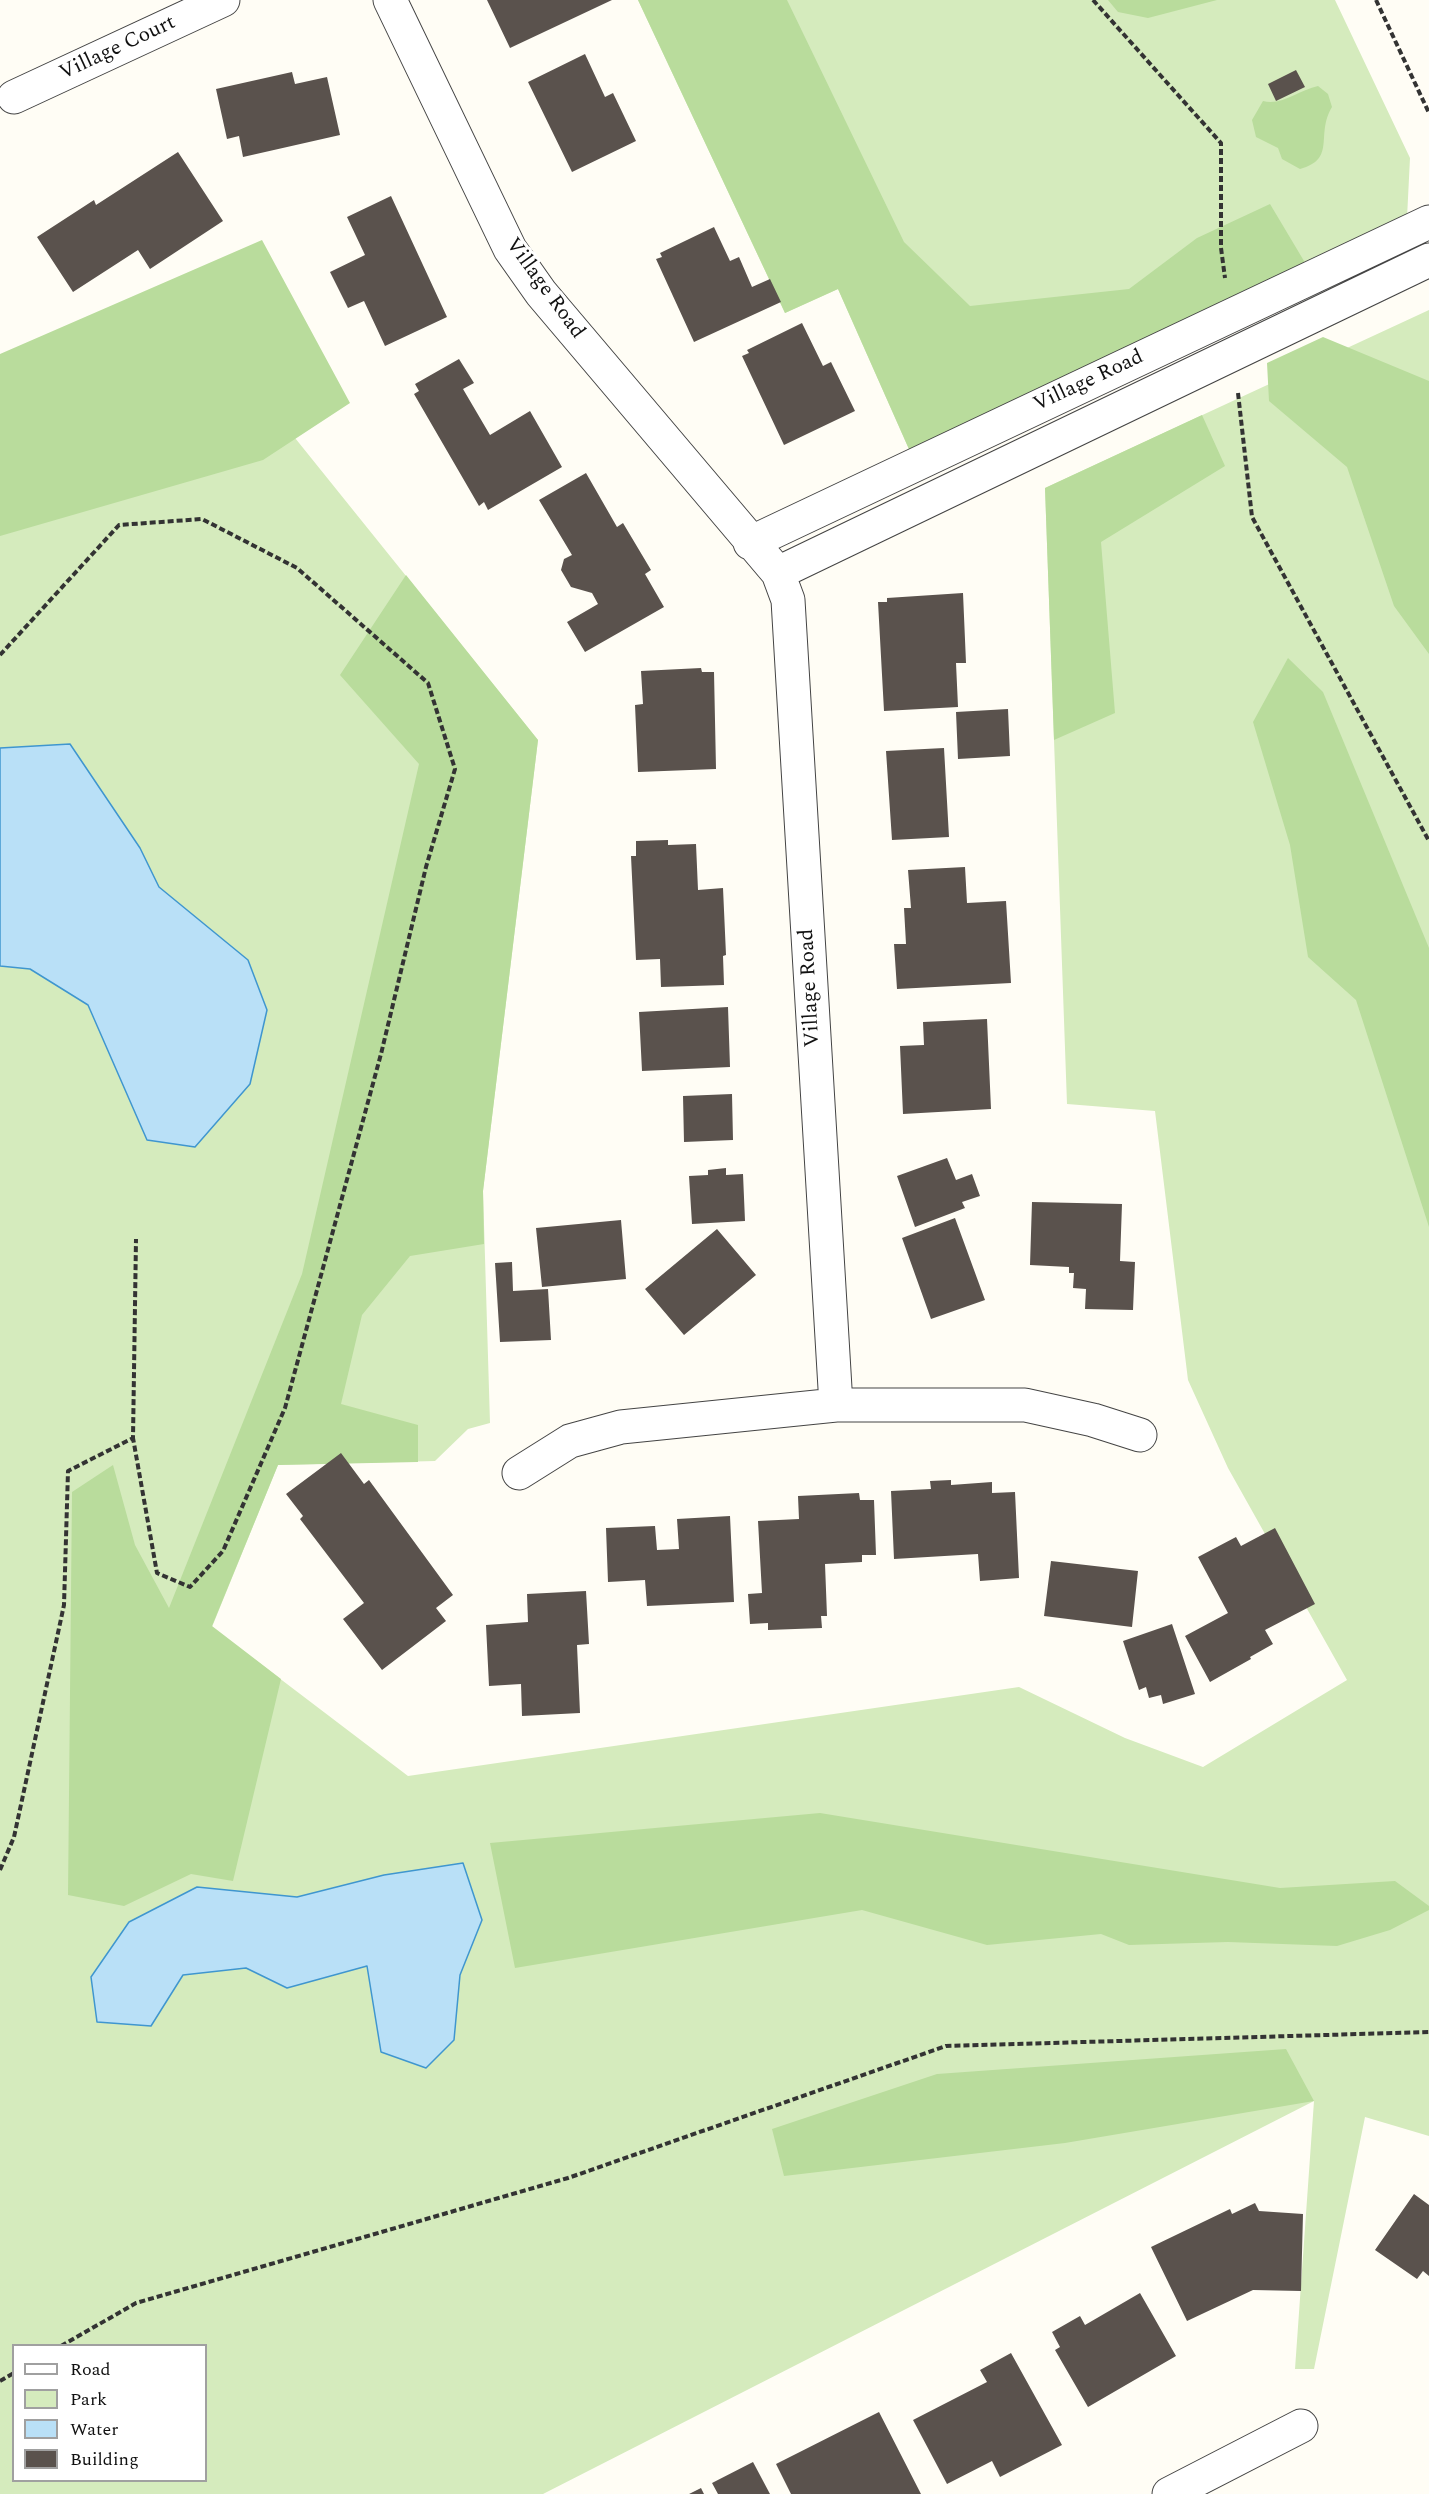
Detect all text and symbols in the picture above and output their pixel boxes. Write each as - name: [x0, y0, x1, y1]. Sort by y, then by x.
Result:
- street label: Village Court: [56, 11, 180, 87]
- street label: Village Road: [499, 234, 589, 344]
- street label: Village Road: [1030, 346, 1148, 418]
- street label: Village Road: [795, 928, 827, 1048]
- legend: [12, 2344, 207, 2482]
- text: Road: [70, 2356, 111, 2383]
- text: Park: [70, 2386, 107, 2413]
- text: Water: [70, 2416, 118, 2443]
- text: Building: [70, 2446, 139, 2473]

